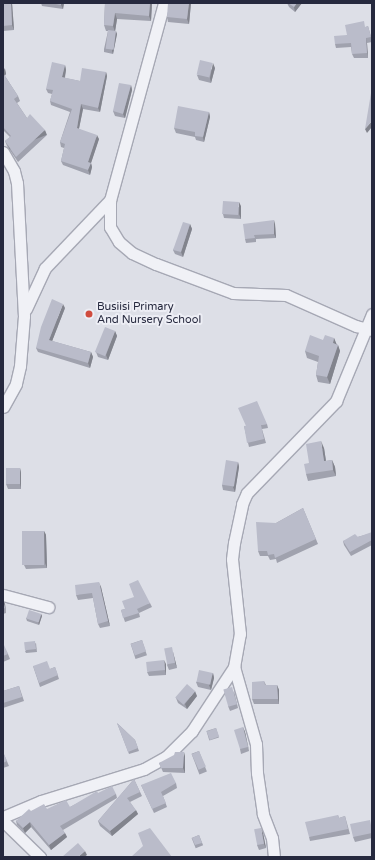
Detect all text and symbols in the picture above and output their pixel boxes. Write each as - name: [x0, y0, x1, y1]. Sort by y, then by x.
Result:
- place label: Busiisi Primary And Nursery School: [97, 301, 201, 327]
- marker: Busiisi Primary And Nursery School: [84, 309, 94, 319]

